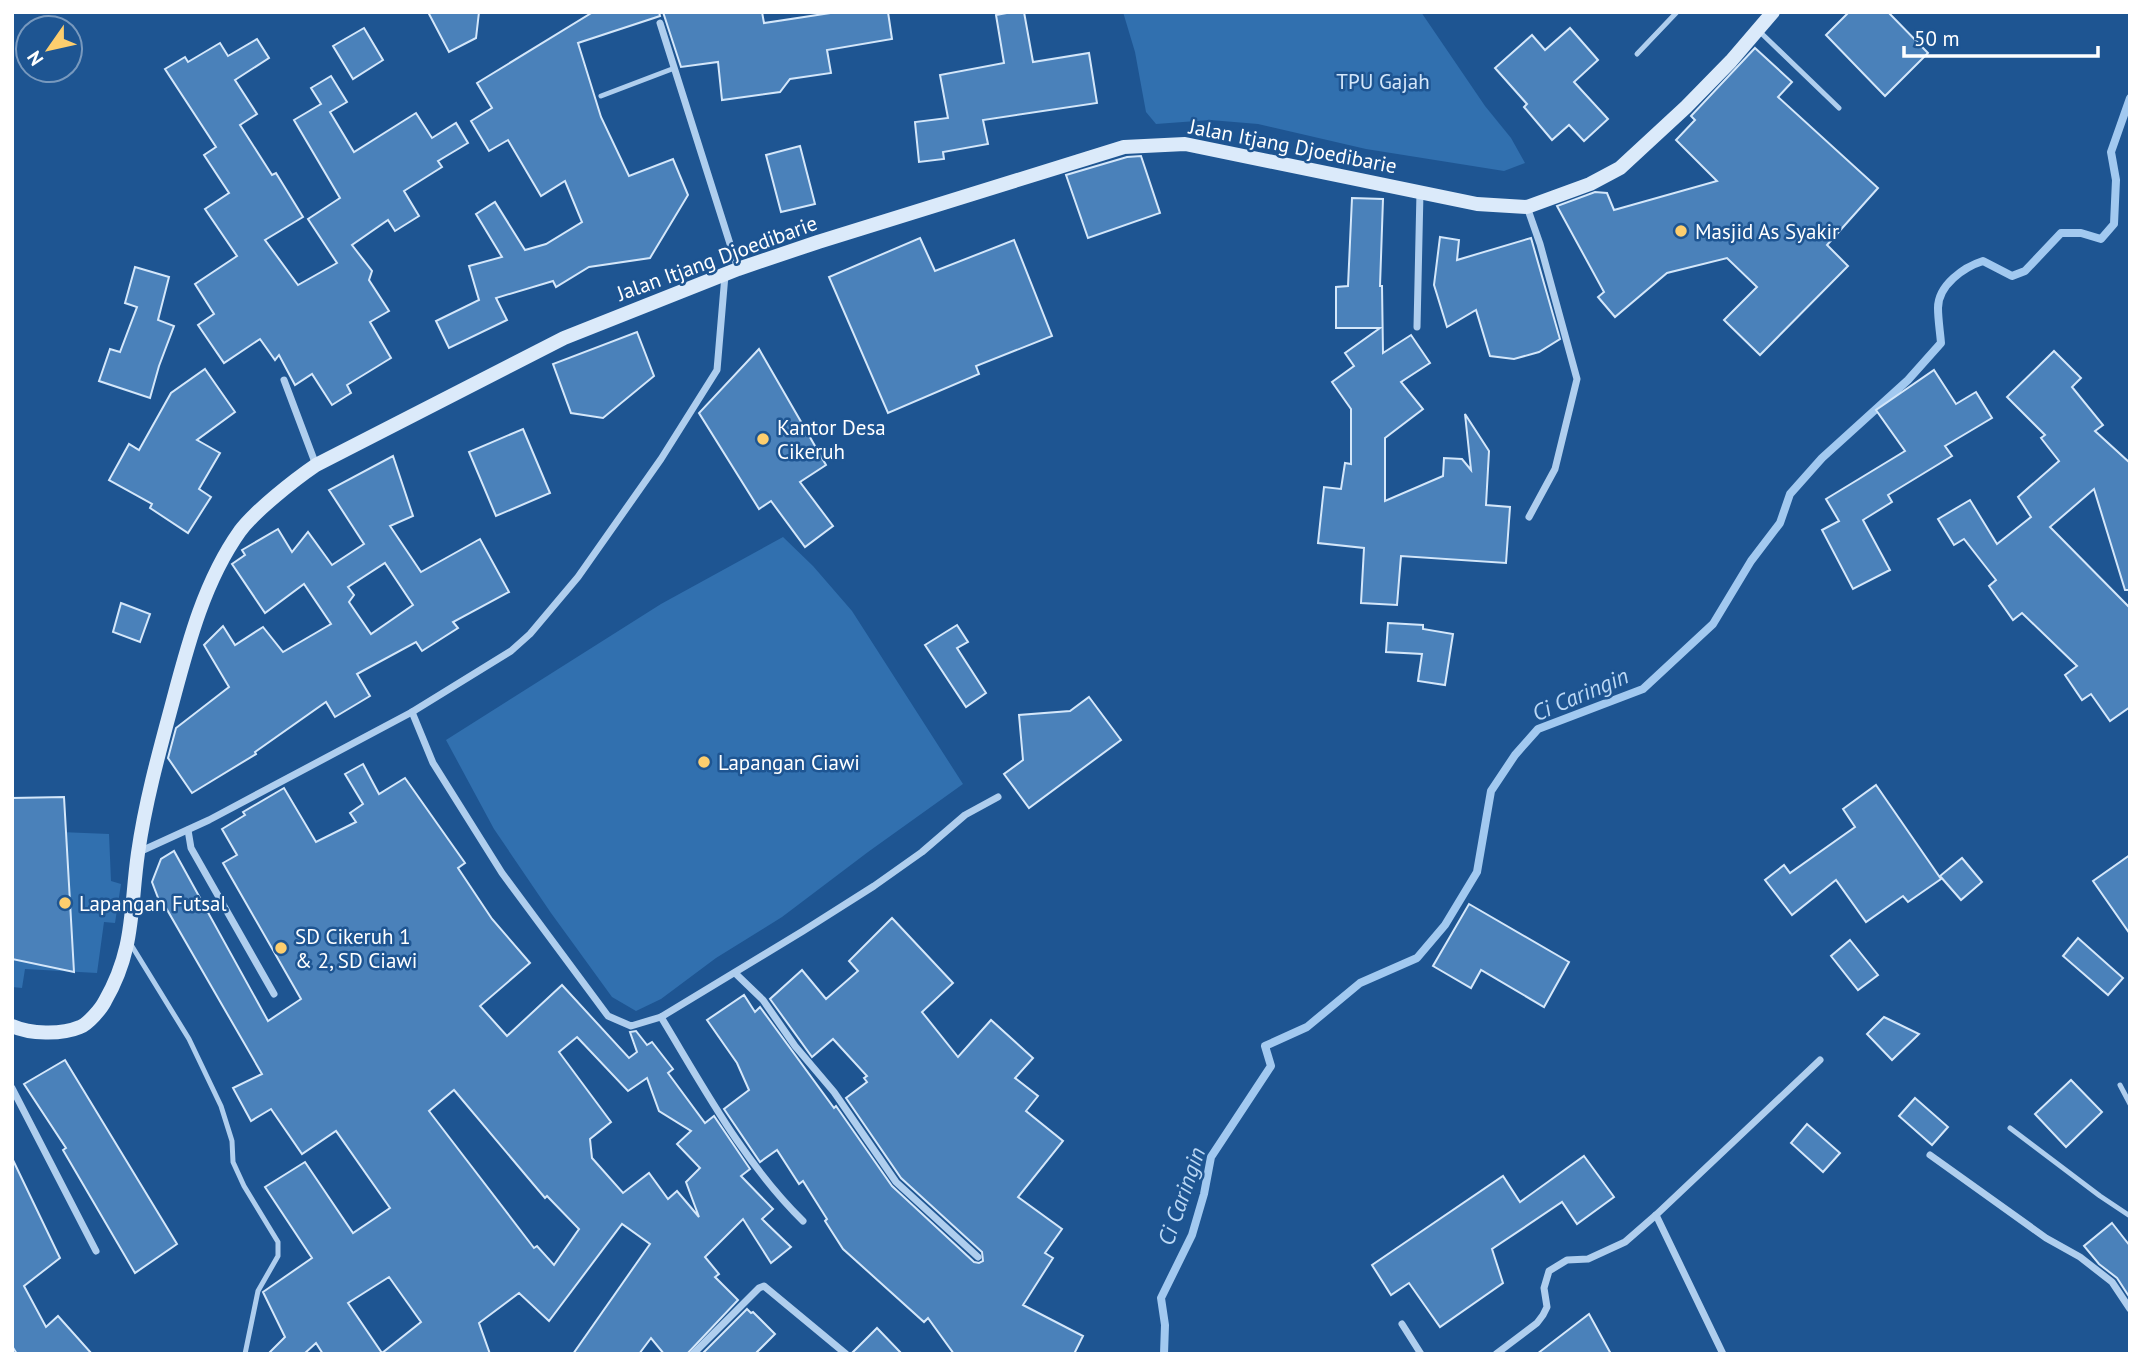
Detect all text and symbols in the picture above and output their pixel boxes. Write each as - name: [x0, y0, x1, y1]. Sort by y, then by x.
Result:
- north arrow: [14, 14, 84, 84]
- scale bar: [1904, 14, 2098, 58]
- text: 50 m: [1914, 25, 1960, 52]
- text: N: [21, 47, 48, 70]
- park label: TPU Gajah: [1336, 68, 1430, 95]
- street label: Jalan Itjang Djoedibarie: [1186, 112, 1399, 179]
- street label: Jalan Itjang Djoedibarie: [612, 209, 821, 307]
- place label: Masjid As Syakir: [1695, 218, 1839, 245]
- marker: Masjid As Syakir: [1673, 223, 1689, 239]
- place label: Kantor Desa Cikeruh: [777, 414, 886, 465]
- marker: Kantor Desa Cikeruh: [755, 431, 771, 447]
- water label: Ci Caringin: [1527, 661, 1633, 727]
- place label: Lapangan Ciawi: [718, 749, 860, 776]
- marker: Lapangan Ciawi: [696, 754, 712, 770]
- place label: Lapangan Futsal: [79, 890, 227, 917]
- marker: Lapangan Futsal: [57, 895, 73, 911]
- place label: SD Cikeruh 1 & 2, SD Ciawi: [295, 923, 417, 974]
- marker: SD Cikeruh 1 & 2, SD Ciawi: [273, 940, 289, 956]
- water label: Ci Caringin: [1151, 1143, 1211, 1249]

